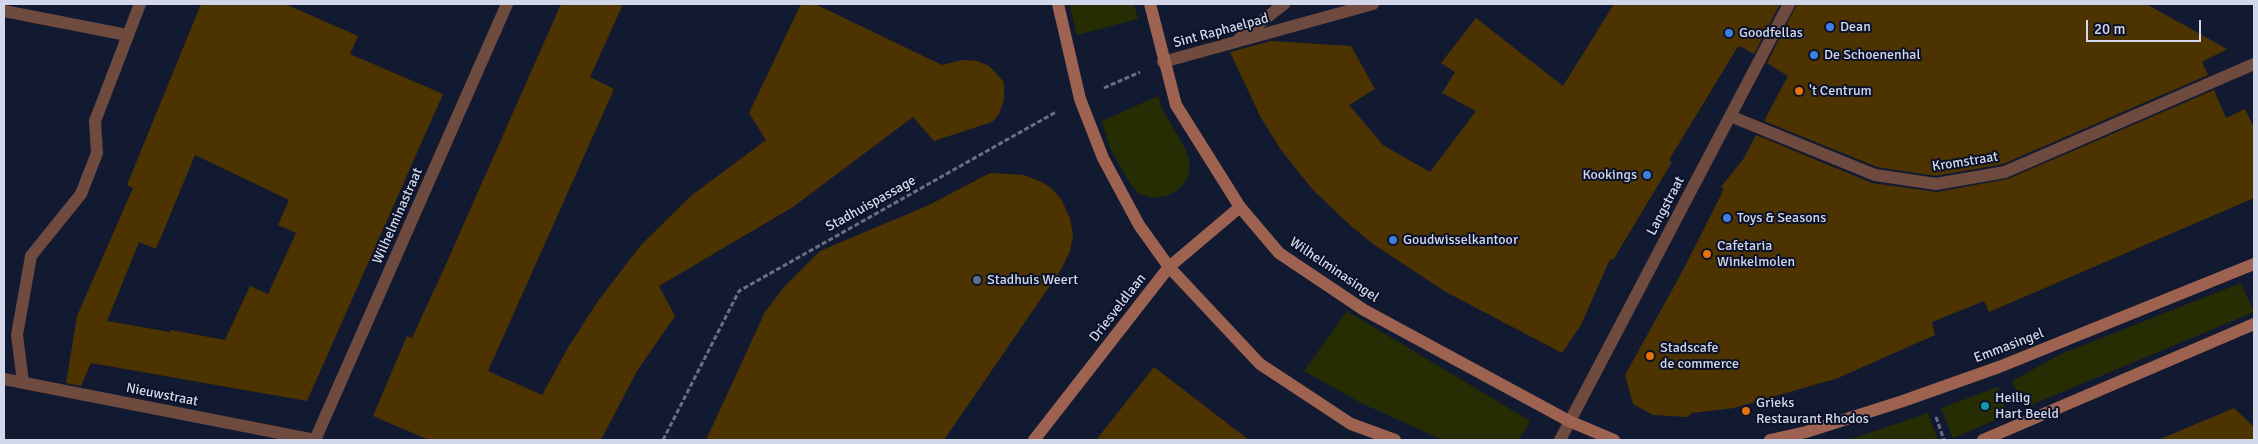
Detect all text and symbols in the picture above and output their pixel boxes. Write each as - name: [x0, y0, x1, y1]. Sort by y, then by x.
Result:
- street label: Sint Raphaelpad: [1172, 10, 1270, 52]
- scale bar: [2088, 10, 2203, 42]
- place label: Dean: [1840, 19, 1871, 35]
- text: 20 m: [2094, 20, 2125, 38]
- marker: Dean: [1824, 21, 1836, 33]
- place label: Goodfellas: [1739, 25, 1803, 41]
- marker: Goodfellas: [1723, 27, 1735, 39]
- place label: De Schoenenhal: [1824, 47, 1921, 63]
- marker: De Schoenenhal: [1808, 49, 1820, 61]
- place label: 't Centrum: [1809, 83, 1872, 99]
- marker: 't Centrum: [1793, 85, 1805, 97]
- street label: Kromstraat: [1931, 148, 1999, 176]
- street label: Wilhelminastraat: [369, 165, 427, 267]
- place label: Kookings: [1582, 167, 1637, 183]
- marker: Kookings: [1641, 169, 1653, 181]
- street label: Stadhuispassage: [823, 172, 919, 236]
- street label: Langstraat: [1643, 174, 1689, 238]
- place label: Toys & Seasons: [1737, 210, 1826, 226]
- marker: Toys & Seasons: [1721, 212, 1733, 224]
- place label: Goudwisselkantoor: [1403, 232, 1518, 248]
- street label: Wilhelminasingel: [1286, 234, 1382, 306]
- marker: Goudwisselkantoor: [1387, 234, 1399, 246]
- place label: Cafetaria Winkelmolen: [1717, 238, 1795, 270]
- marker: Cafetaria Winkelmolen: [1701, 248, 1713, 260]
- street label: Driesveldlaan: [1086, 271, 1150, 345]
- place label: Stadhuis Weert: [987, 272, 1078, 288]
- marker: Stadhuis Weert: [971, 274, 983, 286]
- street label: Emmasingel: [1972, 325, 2046, 367]
- place label: Stadscafe de commerce: [1660, 340, 1739, 372]
- marker: Stadscafe de commerce: [1644, 350, 1656, 362]
- street label: Nieuwstraat: [125, 380, 199, 410]
- place label: Heilig Hart Beeld: [1995, 390, 2059, 422]
- place label: Grieks Restaurant Rhodos: [1756, 395, 1869, 428]
- marker: Heilig Hart Beeld: [1979, 400, 1991, 412]
- marker: Grieks Restaurant Rhodos: [1740, 405, 1752, 417]

